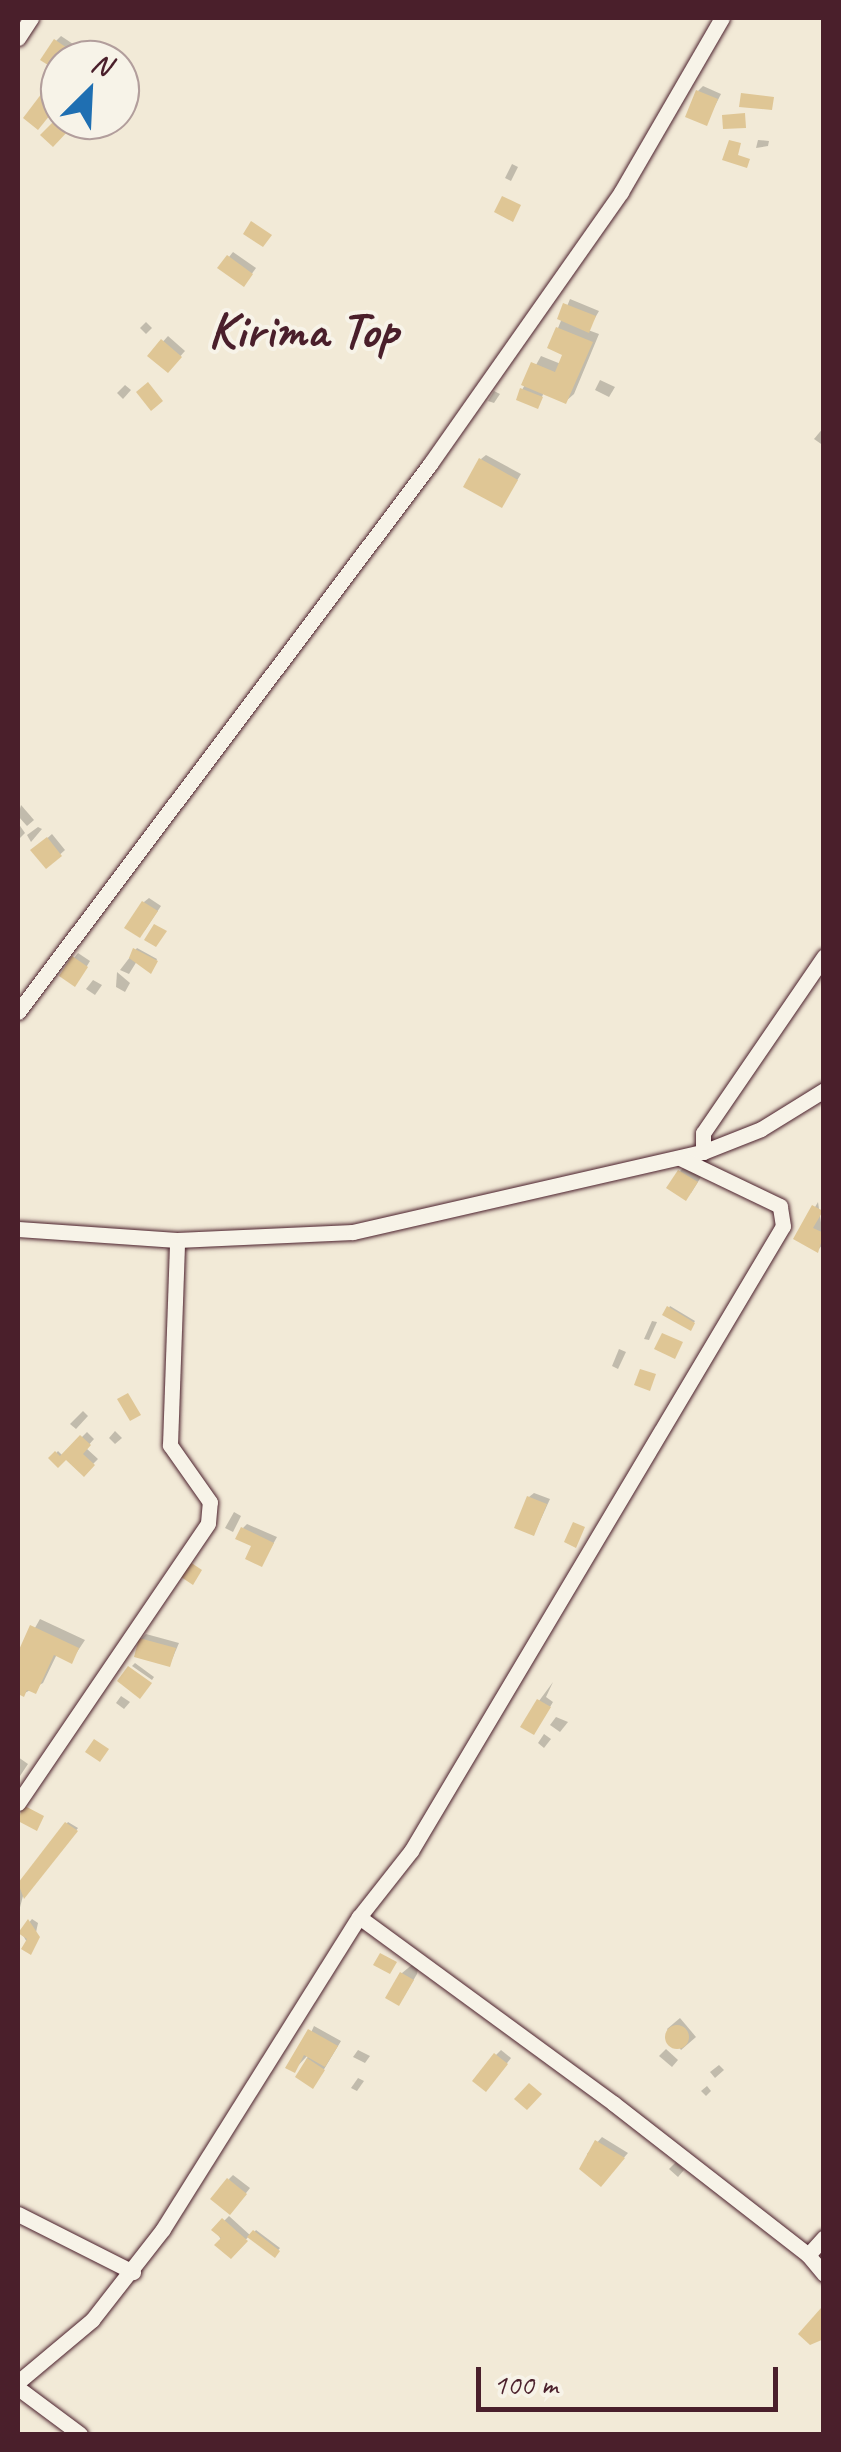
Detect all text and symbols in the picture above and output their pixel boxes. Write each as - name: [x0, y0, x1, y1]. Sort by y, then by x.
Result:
- north arrow: [40, 40, 140, 140]
- text: N: [87, 44, 117, 83]
- district label: Kirima Top: [208, 300, 398, 362]
- scale bar: [481, 2347, 784, 2409]
- text: 100 m: [493, 2365, 558, 2403]

